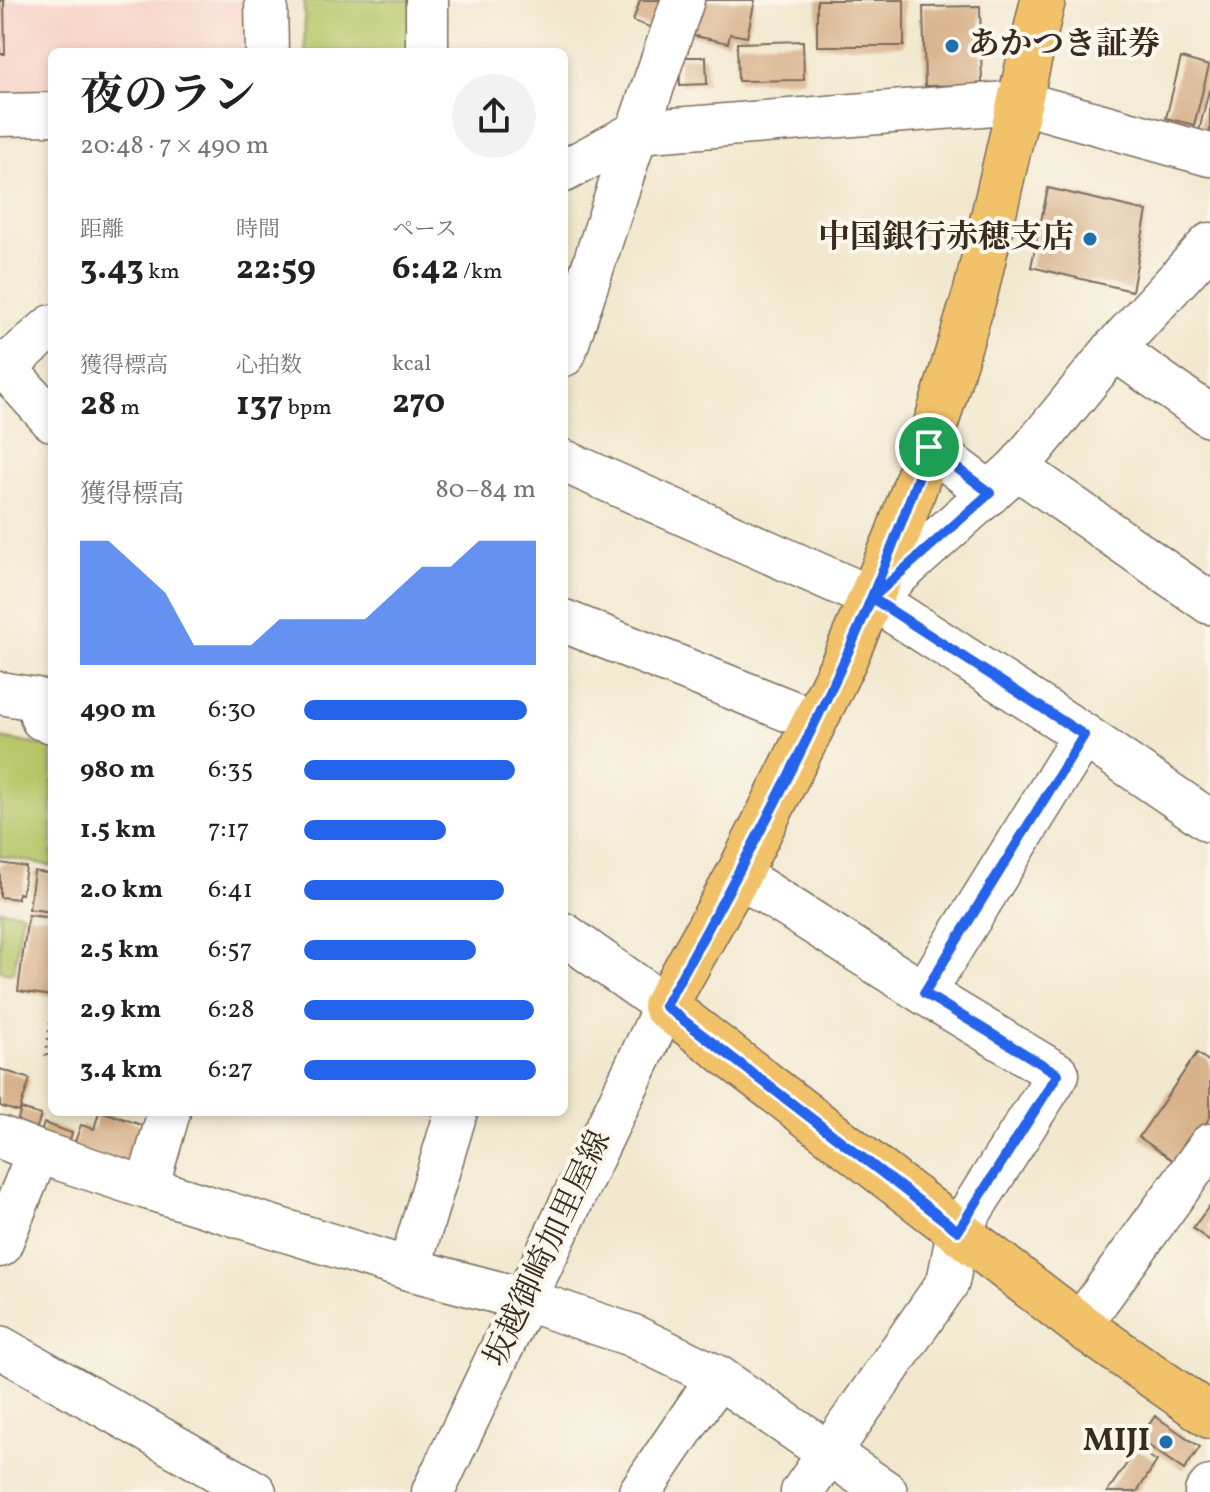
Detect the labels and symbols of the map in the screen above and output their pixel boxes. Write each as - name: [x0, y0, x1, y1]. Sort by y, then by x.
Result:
- place label: あかつき証券: [968, 24, 1160, 68]
- marker: あかつき証券: [943, 37, 961, 55]
- place label: 中国銀行赤穂支店: [818, 217, 1074, 261]
- marker: 中国銀行赤穂支店: [1081, 230, 1099, 248]
- pin: [895, 413, 963, 481]
- street label: 坂越御崎加里屋線: [475, 1124, 623, 1374]
- place label: MIJI: [1083, 1420, 1150, 1464]
- marker: MIJI: [1157, 1433, 1175, 1451]

